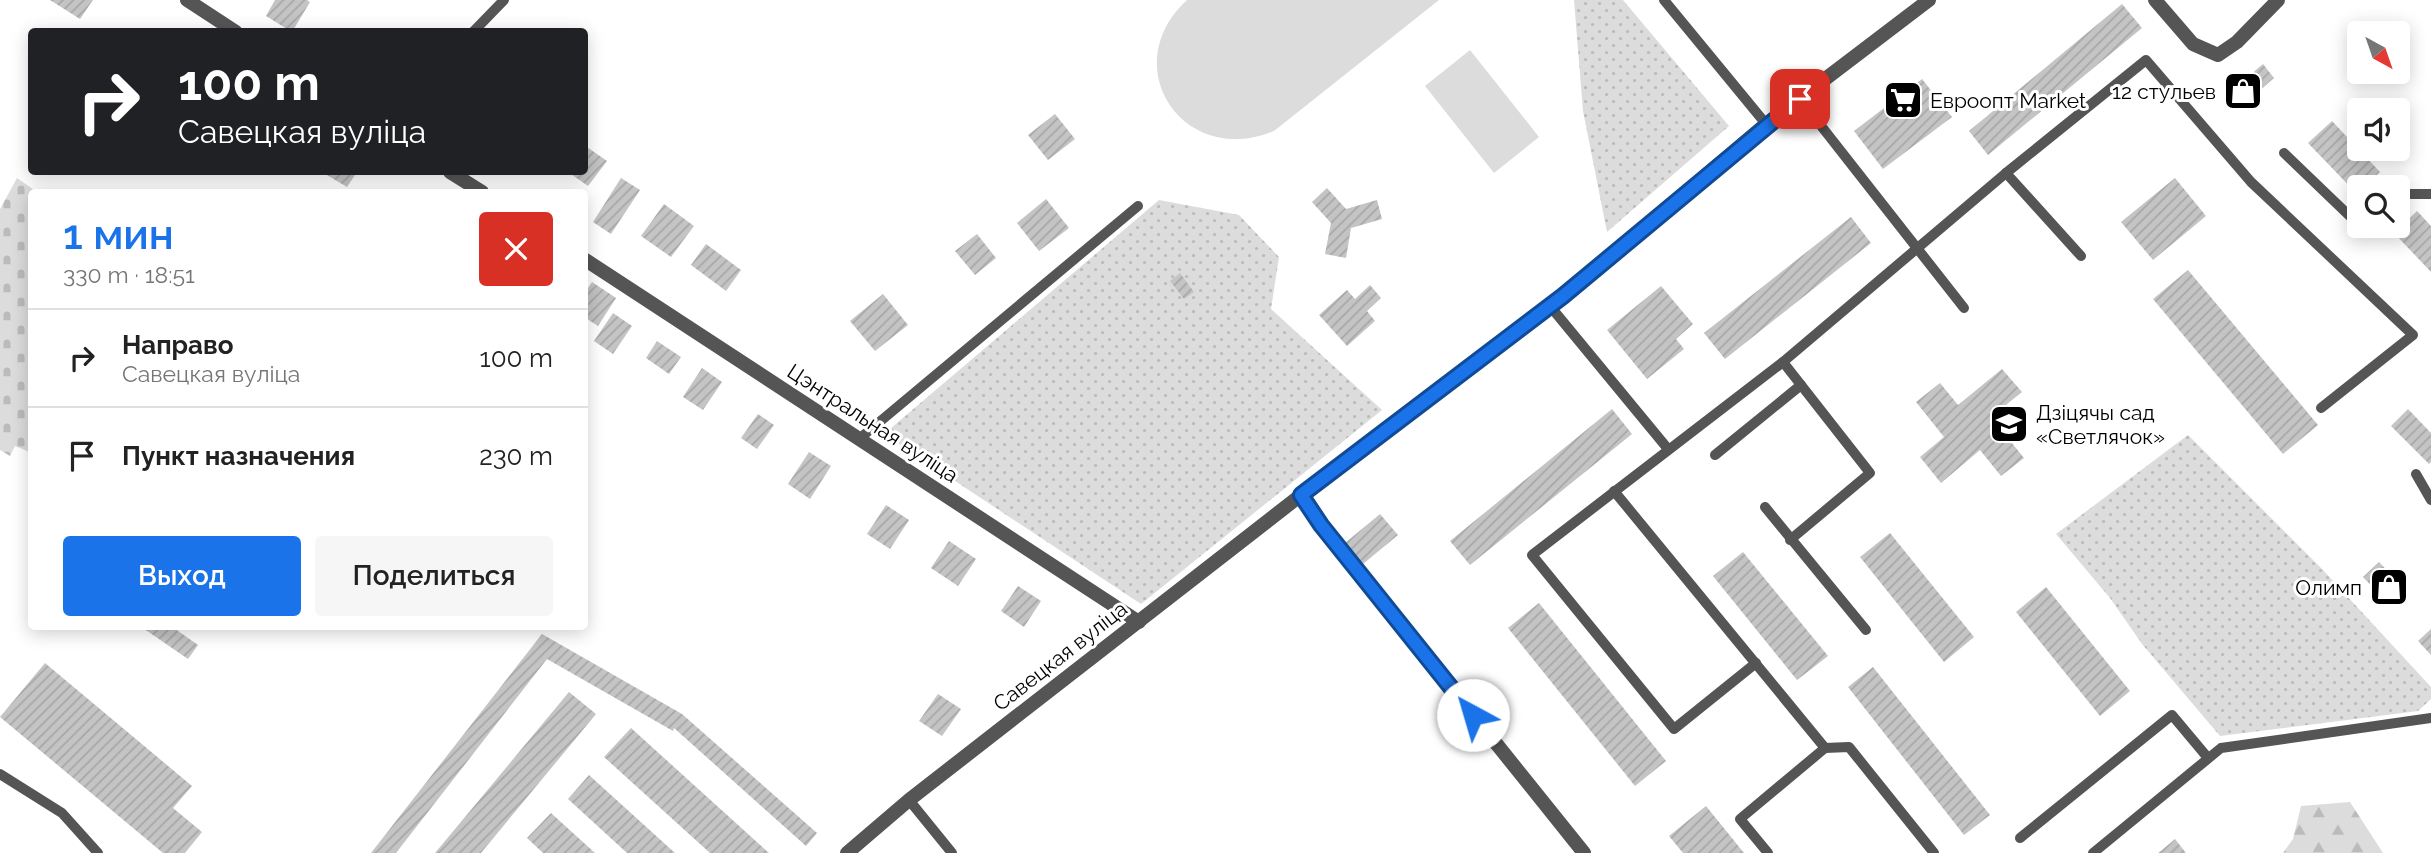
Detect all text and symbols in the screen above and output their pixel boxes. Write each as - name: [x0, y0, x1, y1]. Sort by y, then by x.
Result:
- north arrow: [2347, 21, 2410, 84]
- map controls: [2347, 21, 2410, 238]
- text: 100 m: [178, 54, 320, 111]
- icon: right: [63, 56, 154, 147]
- pin: [1770, 69, 1830, 129]
- shop icon: 12 стульев: [2222, 70, 2264, 112]
- supermarket icon: Евроопт Market: [1882, 79, 1924, 121]
- place label: 12 стульев: [2112, 79, 2216, 104]
- icon: arrive: [1781, 80, 1819, 118]
- place label: Евроопт Market: [1930, 88, 2086, 113]
- button: sound: [2347, 98, 2410, 161]
- text: Савецкая вуліца: [178, 113, 426, 150]
- button: search: [2347, 175, 2410, 238]
- text: 1 мин: [63, 210, 174, 259]
- button: close: [479, 212, 553, 286]
- text: 330 m · 18:51: [63, 261, 195, 288]
- text: Направо: [122, 330, 233, 360]
- icon: right: [63, 339, 101, 377]
- text: 100 m: [480, 343, 553, 373]
- street label: Цэнтральная вуліца: [783, 358, 963, 488]
- text: Савецкая вуліца: [122, 360, 300, 387]
- place label: Дзіцячы сад «Светлячок»: [2036, 400, 2165, 449]
- school or university icon: Дзіцячы сад «Светлячок»: [1988, 403, 2030, 445]
- icon: arrive: [63, 437, 101, 475]
- text: Пункт назначения: [122, 441, 355, 471]
- text: 230 m: [479, 441, 553, 471]
- button: Выход: [63, 536, 301, 616]
- button: Поделиться: [315, 536, 553, 616]
- shop icon: Олимп: [2368, 566, 2410, 608]
- place label: Олимп: [2295, 575, 2362, 600]
- street label: Савецкая вуліца: [988, 596, 1132, 716]
- position arrow: [1436, 678, 1510, 752]

